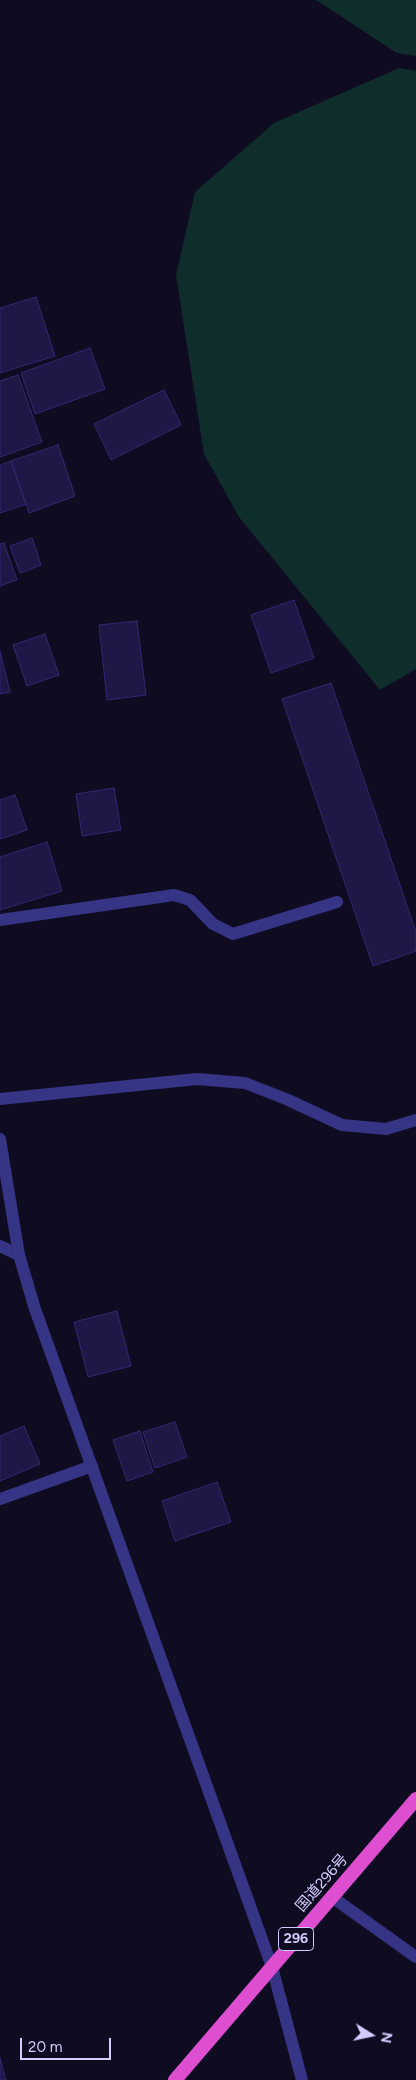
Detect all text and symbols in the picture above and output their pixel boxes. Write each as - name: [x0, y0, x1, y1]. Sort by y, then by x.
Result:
- street label: 国道296号: [292, 1851, 352, 1915]
- road number: 296: [278, 1928, 314, 1950]
- north arrow: [346, 2010, 396, 2060]
- scale bar: [22, 2028, 114, 2060]
- text: N: [377, 2031, 396, 2044]
- text: 20 m: [28, 2038, 62, 2056]

